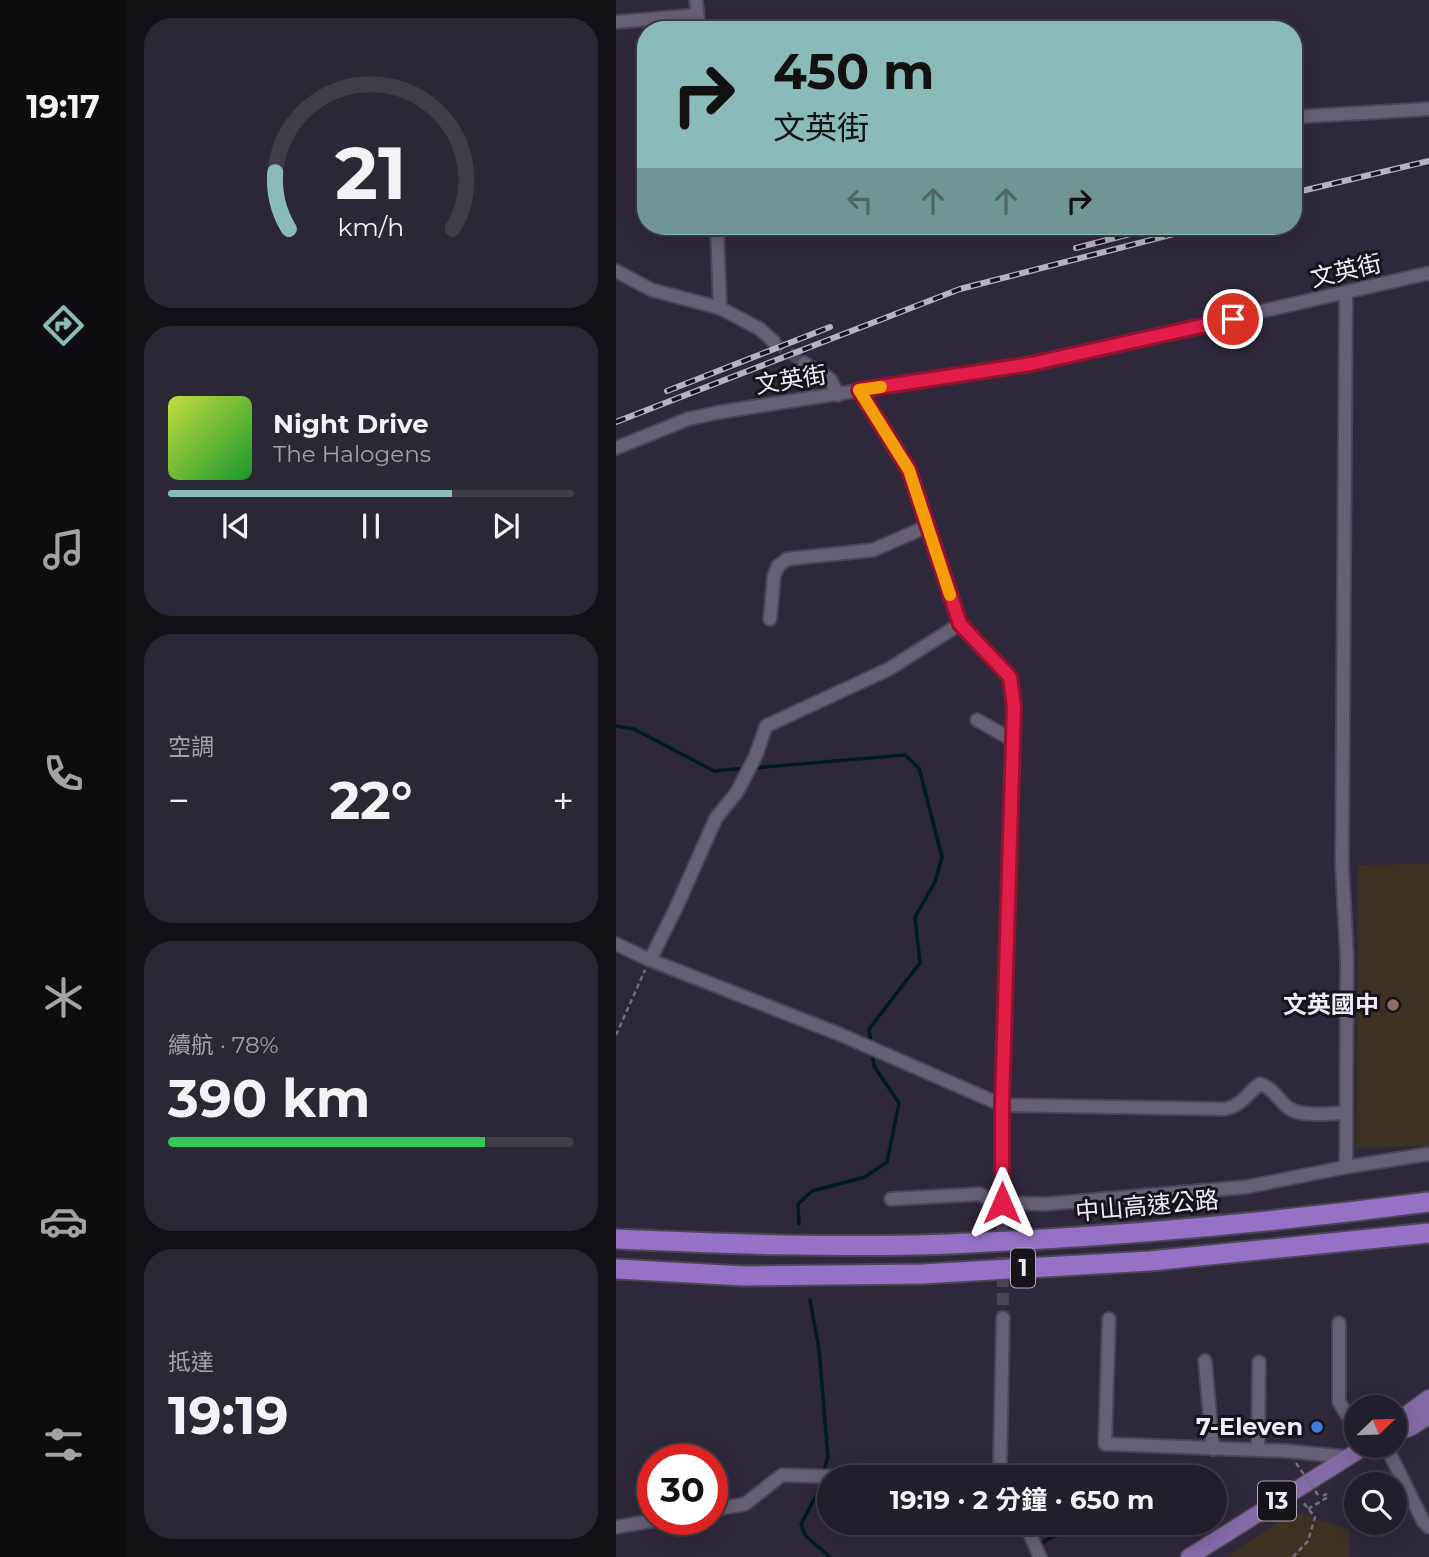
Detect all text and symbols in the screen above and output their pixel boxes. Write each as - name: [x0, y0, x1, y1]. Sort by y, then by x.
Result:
- text: 450 m: [773, 42, 934, 101]
- icon: right: [658, 49, 749, 140]
- text: 19:17: [26, 87, 100, 126]
- text: 文英街: [773, 108, 869, 147]
- text: 21: [335, 129, 407, 217]
- icon: left: [841, 182, 879, 220]
- icon: ahead: [914, 182, 952, 220]
- icon: ahead: [987, 182, 1025, 220]
- icon: right: [1060, 182, 1098, 220]
- text: km/h: [338, 212, 404, 242]
- street label: 文英街: [1308, 248, 1384, 293]
- pin: [1203, 289, 1263, 349]
- icon: arrive: [1214, 300, 1252, 338]
- icon: directions: [39, 301, 88, 350]
- street label: 文英街: [753, 360, 829, 399]
- text: Night Drive: [273, 408, 429, 440]
- text: The Halogens: [273, 440, 431, 468]
- icon: previous: [217, 507, 255, 545]
- icon: pause: [352, 507, 390, 545]
- icon: next: [487, 507, 525, 545]
- icon: music: [39, 525, 88, 574]
- text: 空調: [168, 733, 214, 761]
- icon: phone: [39, 749, 88, 798]
- text: 22°: [329, 769, 413, 832]
- text: −: [168, 777, 190, 824]
- text: +: [552, 777, 574, 824]
- icon: climate: [39, 973, 88, 1022]
- place label: 文英國中: [1283, 990, 1379, 1019]
- marker: 文英國中: [1385, 997, 1401, 1013]
- text: 續航 · 78%: [168, 1031, 278, 1059]
- text: 390 km: [168, 1067, 370, 1130]
- position arrow: [965, 1166, 1039, 1240]
- street label: 中山高速公路: [1074, 1185, 1220, 1226]
- icon: car: [39, 1197, 88, 1246]
- road number: 1: [1011, 1248, 1035, 1288]
- text: 抵達: [168, 1348, 214, 1376]
- text: 19:19: [168, 1384, 289, 1447]
- north arrow: [1344, 1395, 1407, 1458]
- map controls: [1344, 1395, 1407, 1535]
- place label: 7-Eleven: [1196, 1412, 1303, 1441]
- marker: 7-Eleven: [1309, 1419, 1325, 1435]
- icon: filters: [39, 1420, 88, 1469]
- speed limit sign: 30: [637, 1444, 728, 1535]
- button: search: [1344, 1472, 1407, 1535]
- road number: 13: [1258, 1482, 1296, 1520]
- text: 19:19 · 2 分鐘 · 650 m: [890, 1484, 1154, 1516]

